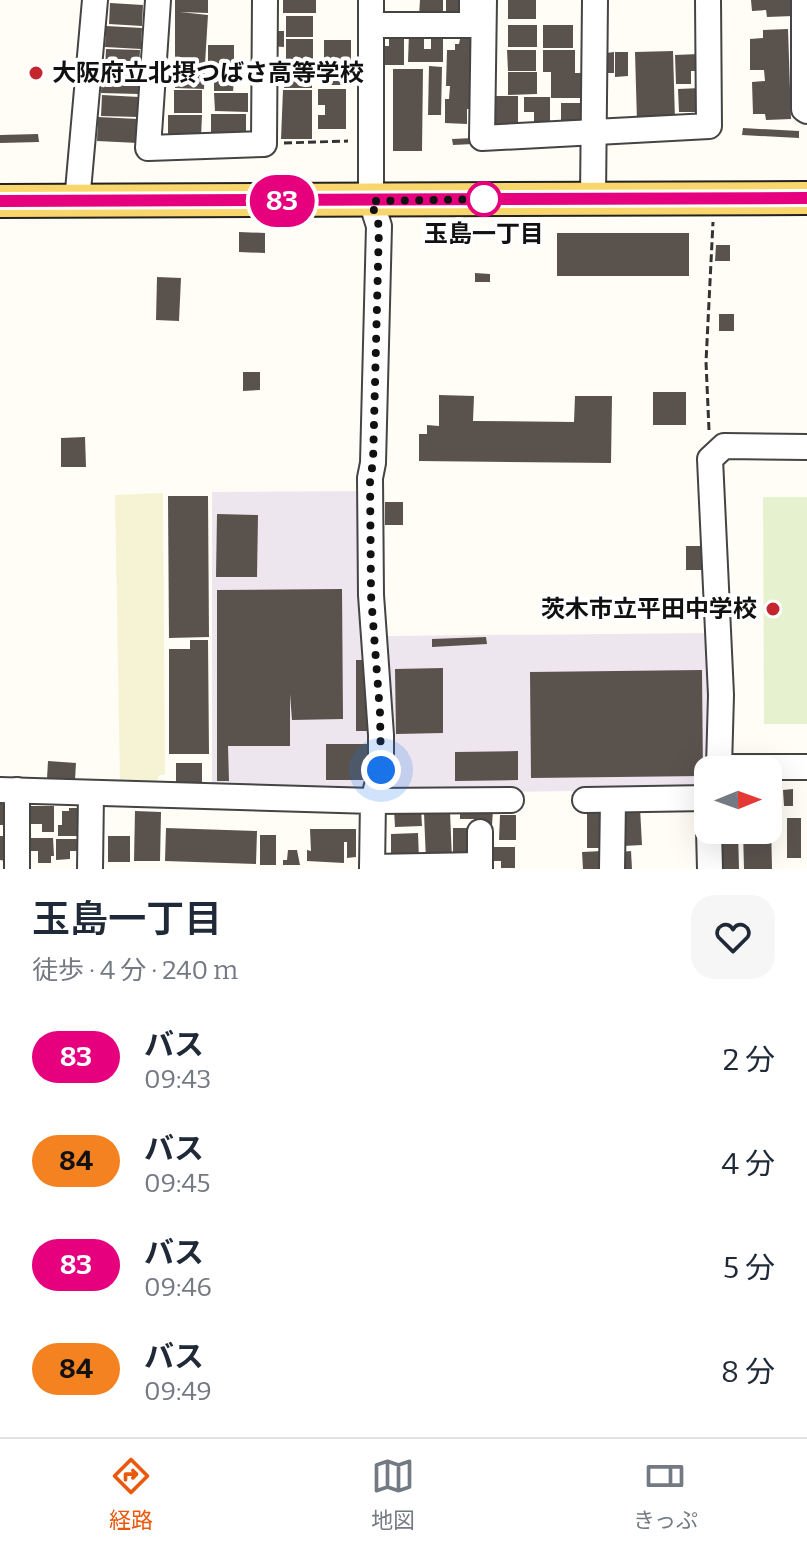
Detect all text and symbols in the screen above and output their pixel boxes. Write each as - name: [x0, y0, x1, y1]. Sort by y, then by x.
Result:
- place label: 大阪府立北摂つばさ高等学校: [52, 59, 364, 87]
- marker: 大阪府立北摂つばさ高等学校: [27, 64, 45, 82]
- line badge: 83: [246, 175, 318, 227]
- marker: 玉島一丁目: [467, 182, 501, 216]
- text: 83: [266, 184, 298, 217]
- place label: 玉島一丁目: [424, 220, 544, 248]
- place label: 茨木市立平田中学校: [541, 595, 757, 623]
- marker: 茨木市立平田中学校: [764, 600, 782, 618]
- your location: [361, 750, 401, 790]
- north arrow: [694, 756, 782, 844]
- map controls: [694, 756, 782, 844]
- button: heart: [691, 895, 775, 979]
- text: 玉島一丁目: [32, 896, 222, 942]
- text: 徒歩 · 4 分 · 240 m: [32, 955, 238, 986]
- text: バス: [144, 1027, 204, 1063]
- text: 83: [60, 1040, 92, 1073]
- text: 2 分: [723, 1042, 775, 1078]
- text: 09:43: [144, 1064, 211, 1095]
- text: バス: [144, 1131, 204, 1167]
- text: 84: [59, 1144, 93, 1177]
- text: 4 分: [721, 1146, 775, 1182]
- text: 09:45: [144, 1168, 210, 1199]
- text: バス: [144, 1235, 204, 1271]
- text: 83: [60, 1248, 92, 1281]
- text: 5 分: [723, 1250, 775, 1286]
- text: 09:46: [144, 1272, 212, 1303]
- text: バス: [144, 1339, 204, 1375]
- text: 84: [59, 1352, 93, 1385]
- text: 8 分: [721, 1354, 775, 1390]
- text: 09:49: [144, 1376, 212, 1407]
- tab: 経路: [109, 1454, 153, 1534]
- tab: 地図: [371, 1454, 415, 1534]
- tab: きっぷ: [633, 1454, 698, 1534]

